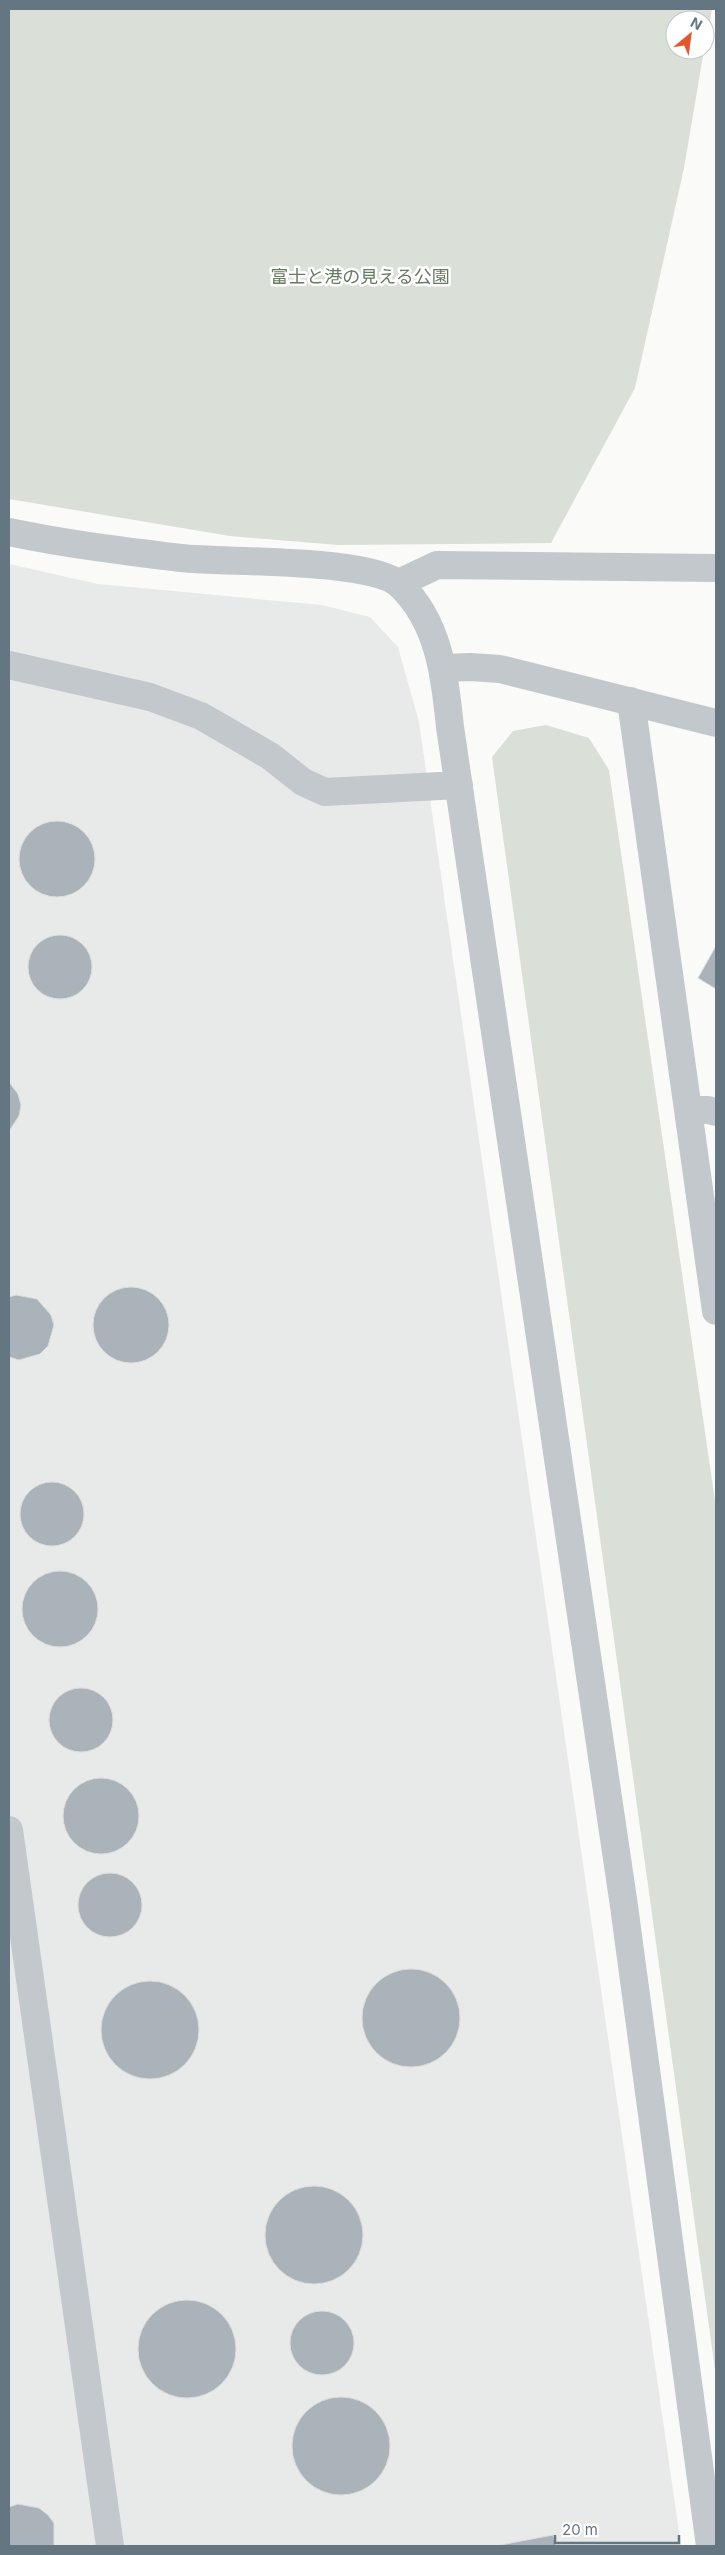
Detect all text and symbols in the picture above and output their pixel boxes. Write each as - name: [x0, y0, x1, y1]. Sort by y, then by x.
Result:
- north arrow: [665, 10, 715, 60]
- text: N: [688, 13, 705, 33]
- park label: 富士と港の見える公園: [270, 266, 450, 287]
- scale bar: [555, 2512, 679, 2544]
- text: 20 m: [562, 2520, 598, 2539]

